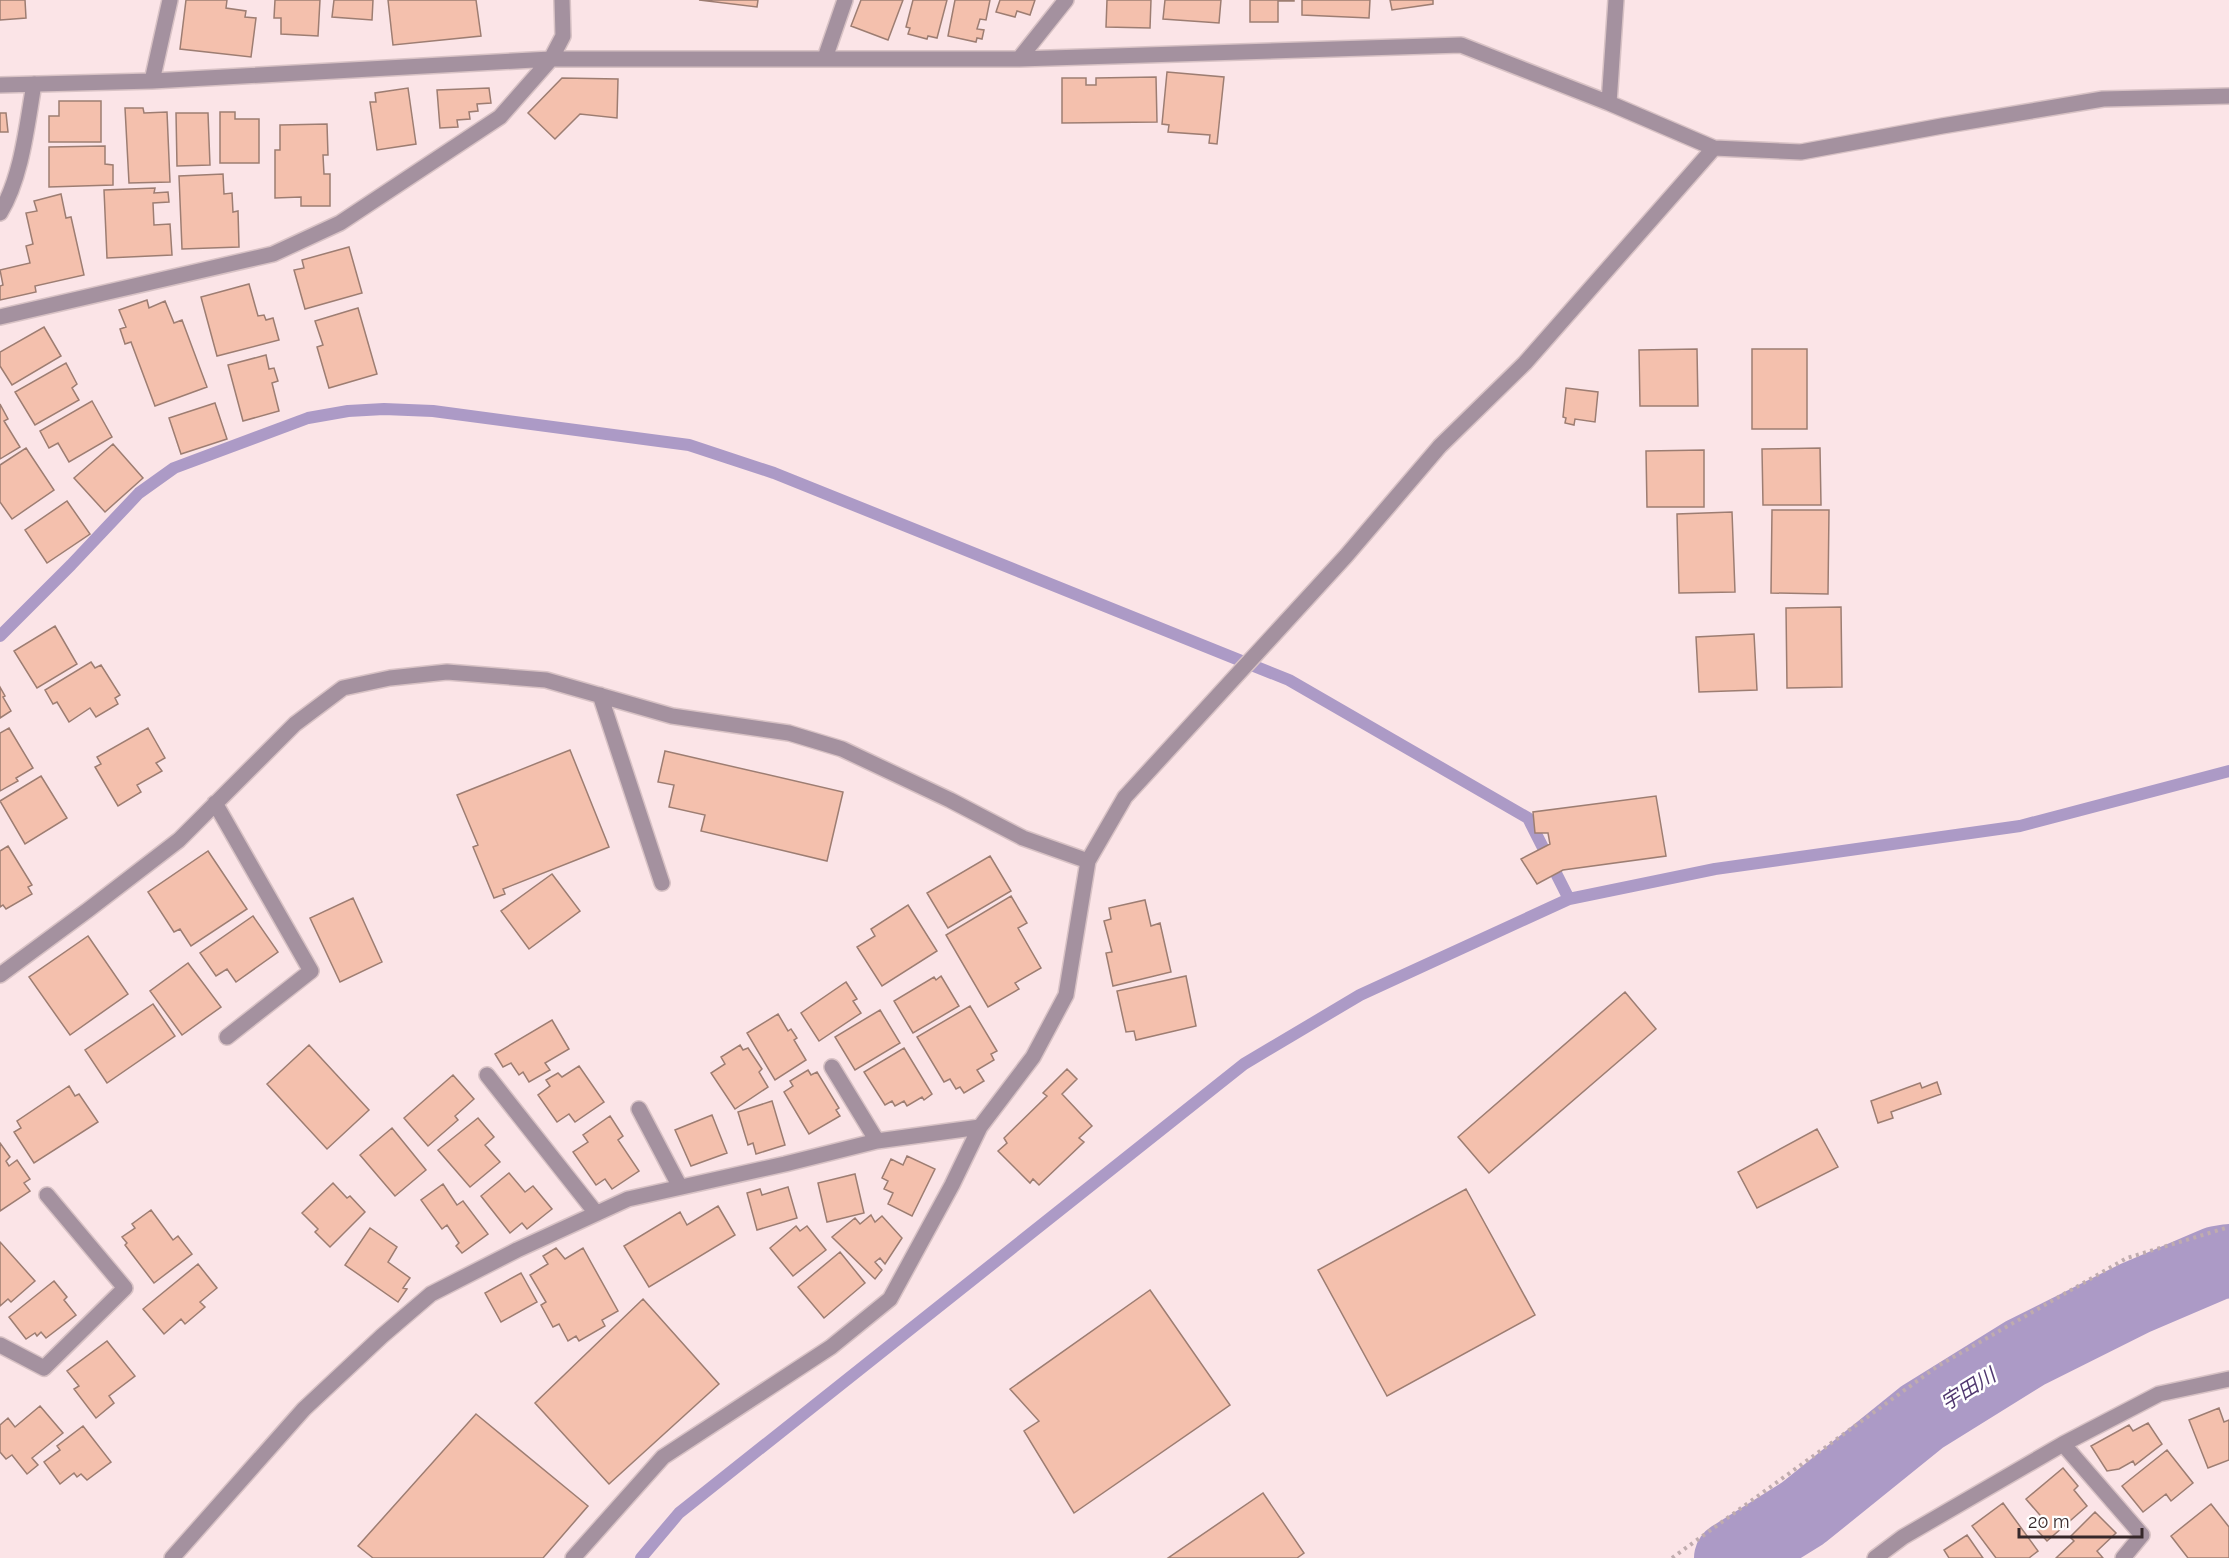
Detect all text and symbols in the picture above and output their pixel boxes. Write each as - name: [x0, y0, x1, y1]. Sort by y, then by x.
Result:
- water label: 宇田川: [1936, 1362, 2001, 1415]
- scale bar: [2019, 1501, 2142, 1539]
- text: 20 m: [2028, 1511, 2070, 1532]

